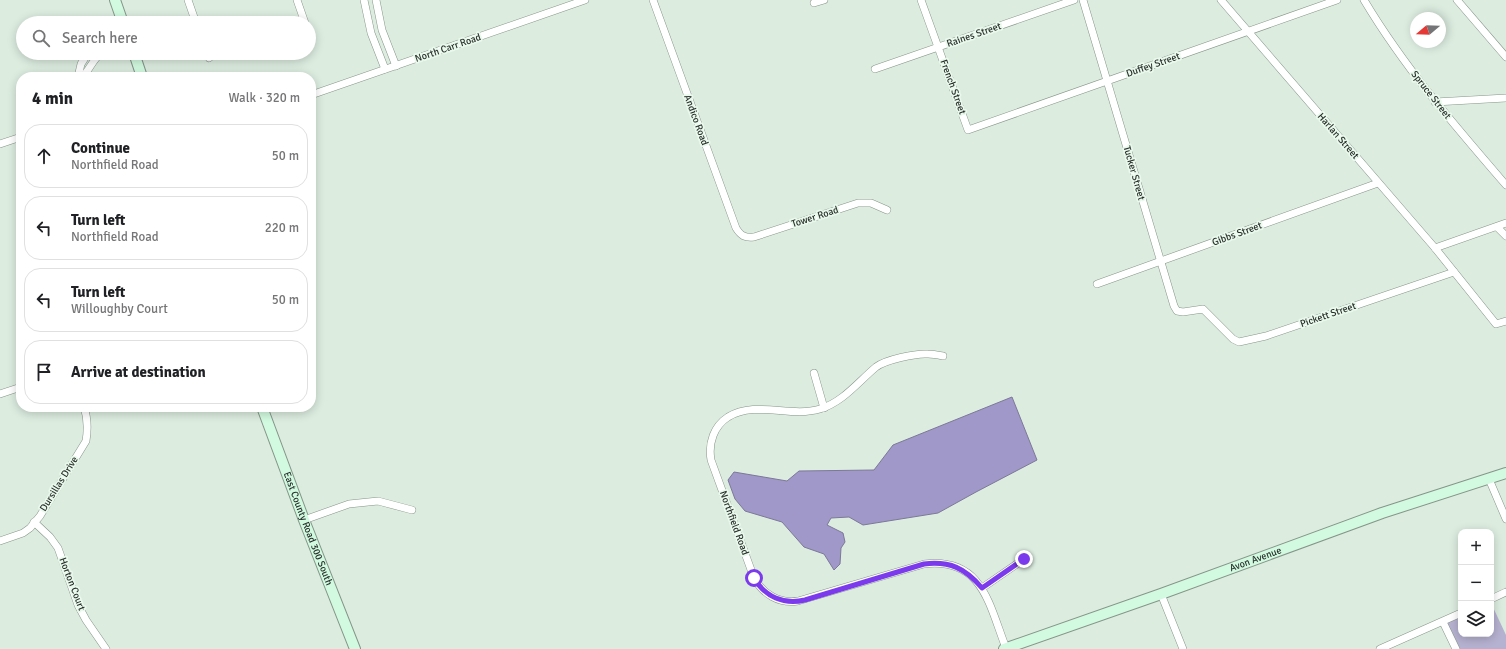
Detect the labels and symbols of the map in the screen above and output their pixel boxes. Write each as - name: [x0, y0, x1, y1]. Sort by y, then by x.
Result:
- north arrow: [1410, 12, 1446, 48]
- street label: Raines Street: [945, 20, 1003, 50]
- street label: North Carr Road: [413, 31, 483, 65]
- street label: Duffey Street: [1125, 50, 1182, 80]
- street label: French Street: [938, 58, 969, 116]
- street label: Spruce Street: [1408, 68, 1454, 122]
- street label: Andico Road: [681, 93, 711, 147]
- street label: Harlan Street: [1315, 110, 1362, 162]
- street label: Tucker Street: [1121, 144, 1148, 202]
- street label: Tower Road: [790, 204, 840, 230]
- street label: Gibbs Street: [1210, 219, 1264, 249]
- street label: Pickett Street: [1299, 300, 1358, 330]
- street label: Dursillas Drive: [37, 454, 81, 514]
- street label: East County Road 300 South: [281, 470, 335, 587]
- street label: Northfield Road: [717, 489, 751, 557]
- street label: Avon Avenue: [1228, 544, 1283, 574]
- route end: [1015, 550, 1033, 568]
- street label: Horton Court: [56, 556, 88, 613]
- route start: [745, 569, 763, 587]

